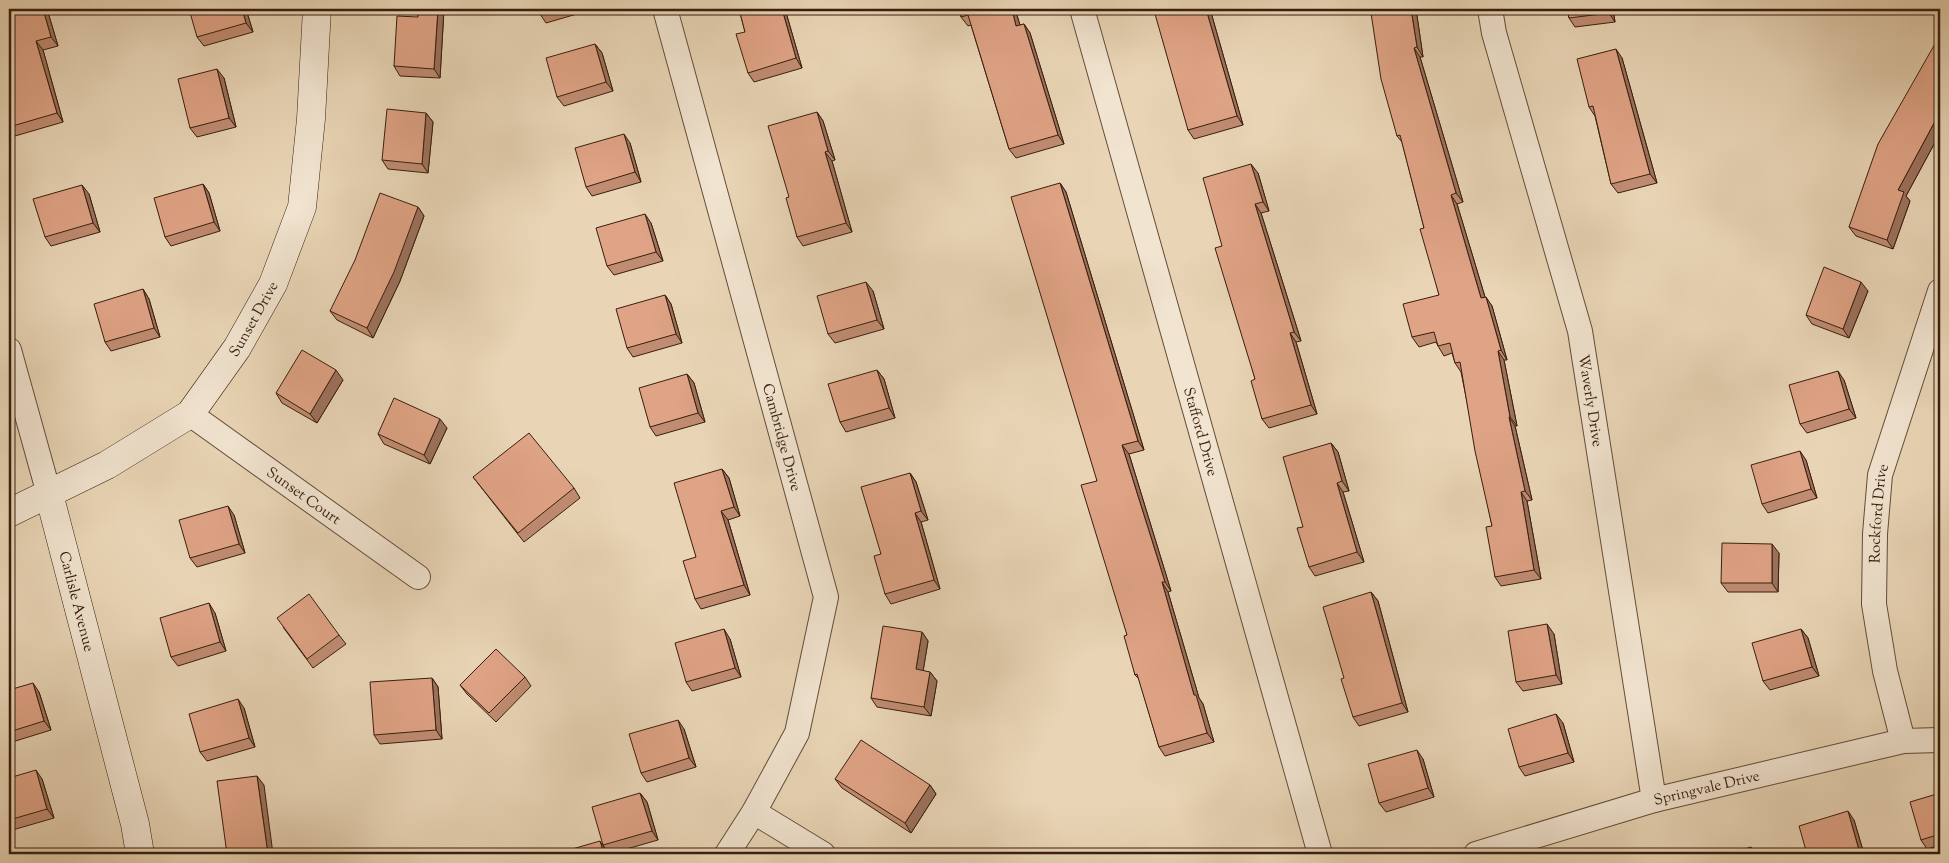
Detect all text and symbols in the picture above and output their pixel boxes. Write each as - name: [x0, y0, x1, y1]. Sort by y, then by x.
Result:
- street label: Sunset Drive: [225, 278, 284, 362]
- street label: Waverly Drive: [1572, 353, 1607, 449]
- street label: Cambridge Drive: [756, 381, 806, 494]
- street label: Stafford Drive: [1177, 385, 1222, 479]
- street label: Rockford Drive: [1866, 461, 1895, 563]
- street label: Sunset Court: [262, 463, 344, 530]
- street label: Carlisle Avenue: [52, 549, 99, 654]
- street label: Springvale Drive: [1652, 766, 1762, 812]

